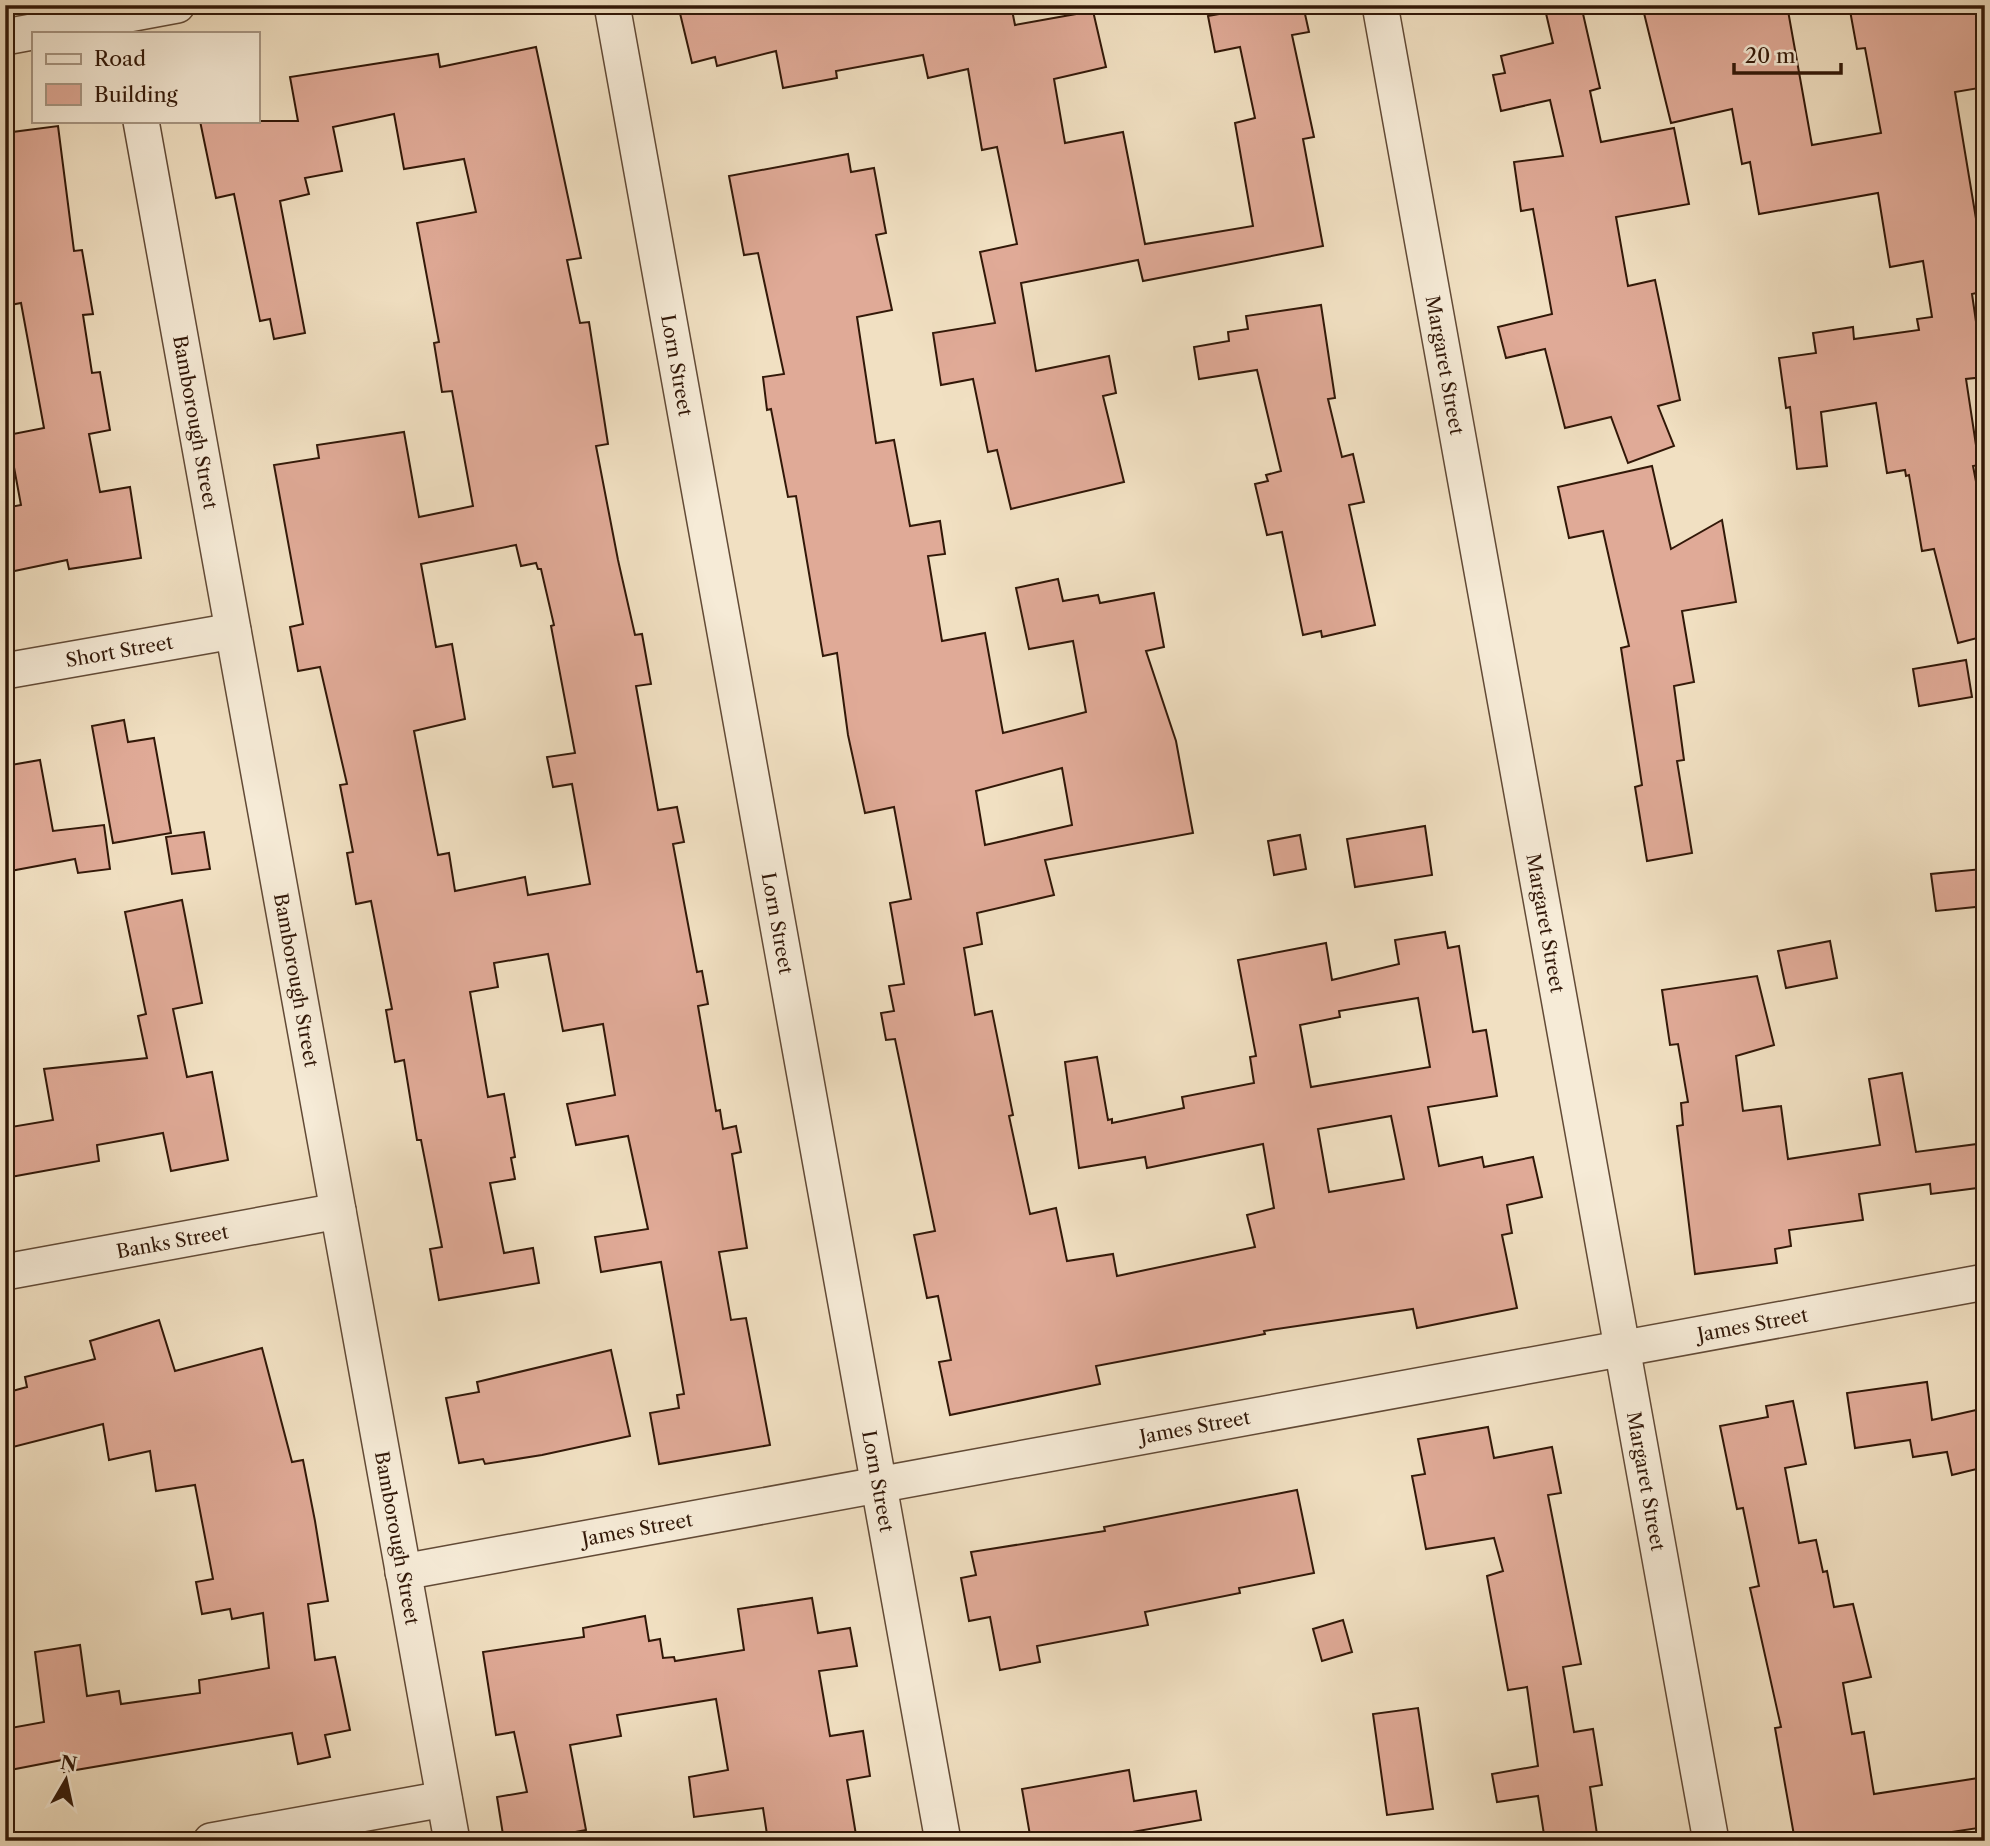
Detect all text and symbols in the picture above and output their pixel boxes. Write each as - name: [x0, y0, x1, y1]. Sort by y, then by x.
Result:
- legend: [32, 32, 259, 122]
- scale bar: [1734, 32, 1841, 76]
- text: 20 m: [1745, 43, 1796, 68]
- text: Road: [94, 46, 146, 71]
- text: Building: [94, 82, 179, 107]
- street label: Margaret Street: [1421, 294, 1468, 437]
- street label: Lorn Street: [656, 313, 697, 418]
- street label: Bamborough Street: [168, 333, 222, 511]
- street label: Short Street: [64, 631, 175, 672]
- street label: Margaret Street: [1521, 852, 1569, 995]
- street label: Lorn Street: [757, 871, 798, 976]
- street label: Bamborough Street: [269, 891, 323, 1069]
- street label: Banks Street: [114, 1220, 230, 1263]
- street label: James Street: [1692, 1304, 1810, 1347]
- street label: James Street: [1135, 1406, 1252, 1449]
- street label: Margaret Street: [1622, 1410, 1670, 1553]
- street label: Lorn Street: [857, 1429, 898, 1534]
- street label: Bamborough Street: [370, 1449, 424, 1627]
- street label: James Street: [577, 1508, 695, 1552]
- north arrow: [32, 1744, 102, 1814]
- text: N: [59, 1751, 79, 1776]

